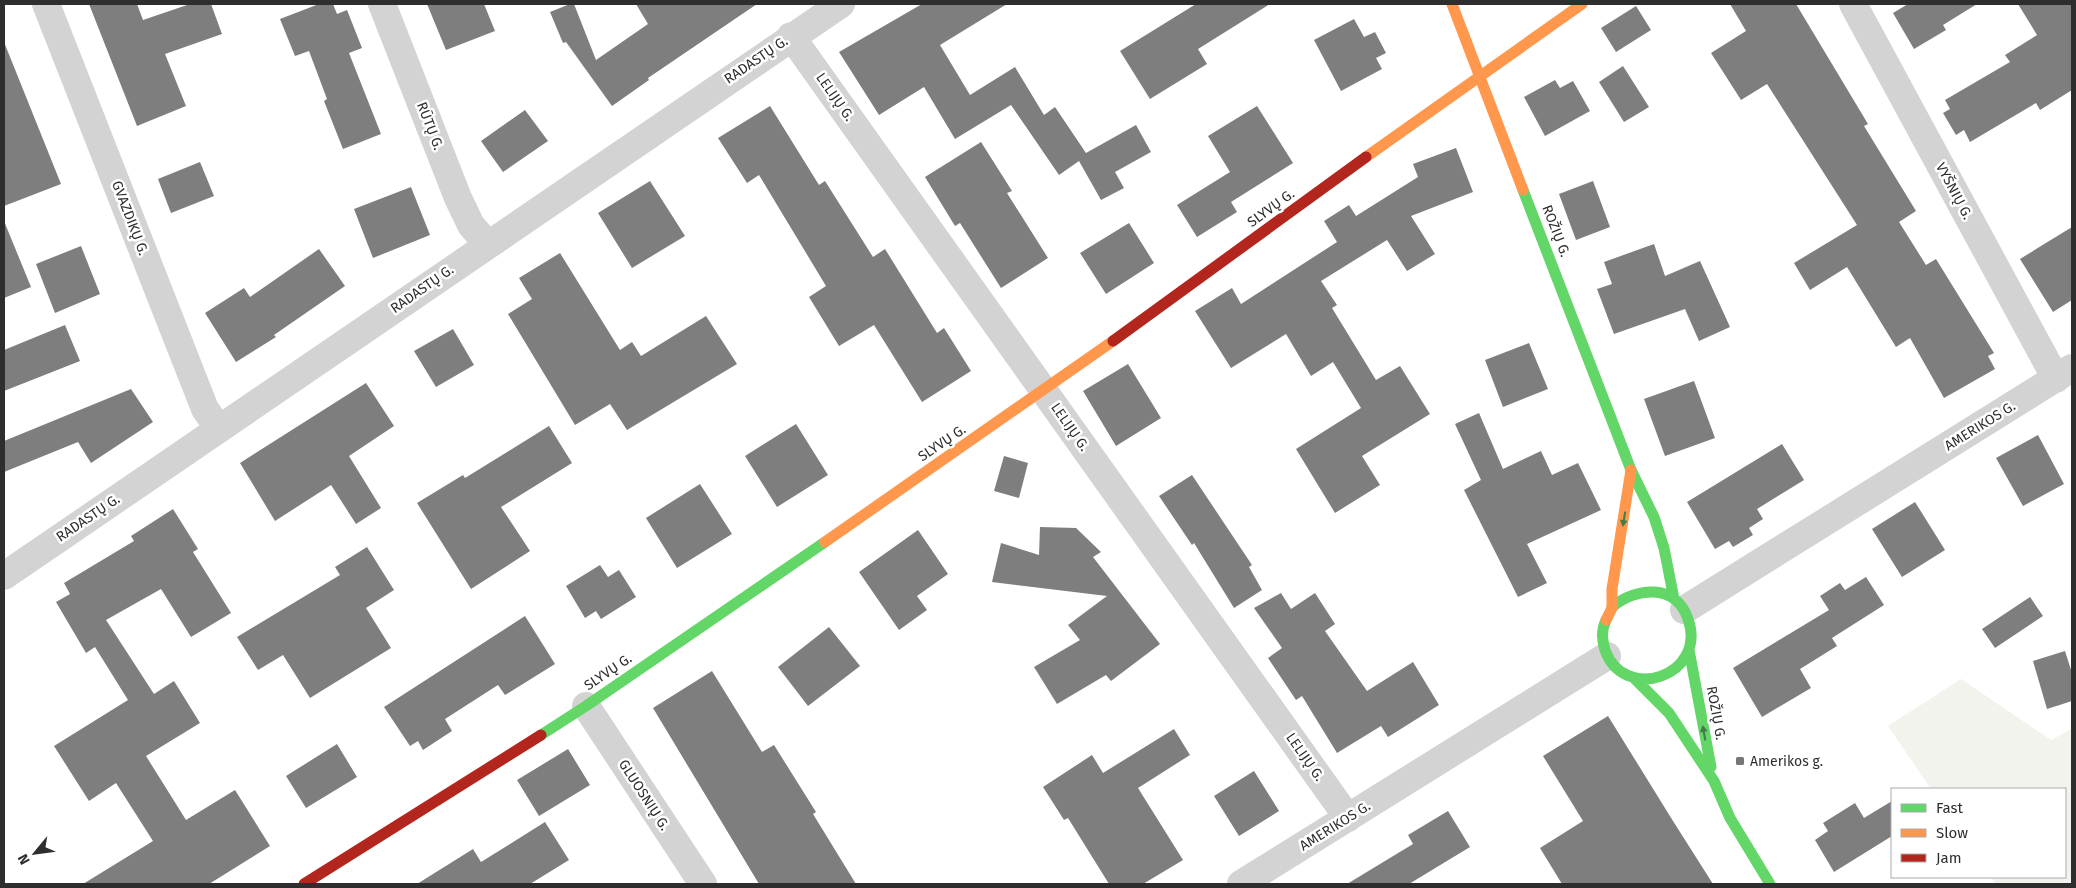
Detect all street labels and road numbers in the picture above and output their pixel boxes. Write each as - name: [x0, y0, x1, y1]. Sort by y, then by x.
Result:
- street label: RADASTŲ G.: [721, 33, 791, 87]
- street label: LELIJŲ G.: [812, 70, 858, 124]
- street label: RŪTŲ G.: [413, 100, 447, 152]
- street label: VYŠNIŲ G.: [1932, 159, 1977, 222]
- street label: GVAZDIKŲ G.: [108, 178, 152, 258]
- street label: SLYVŲ G.: [1244, 185, 1298, 231]
- street label: ROŽIŲ G.: [1538, 202, 1575, 259]
- street label: RADASTŲ G.: [387, 261, 457, 317]
- street label: AMERIKOS G.: [1941, 398, 2019, 454]
- street label: LELIJŲ G.: [1047, 400, 1093, 454]
- street label: SLYVŲ G.: [915, 421, 969, 465]
- street label: RADASTŲ G.: [53, 491, 123, 545]
- street label: SLYVŲ G.: [581, 650, 635, 694]
- street label: ROŽIŲ G.: [1703, 685, 1730, 741]
- street label: LELIJŲ G.: [1282, 730, 1328, 784]
- street label: GLUOSNIŲ G.: [615, 756, 673, 834]
- street label: AMERIKOS G.: [1296, 798, 1374, 854]

